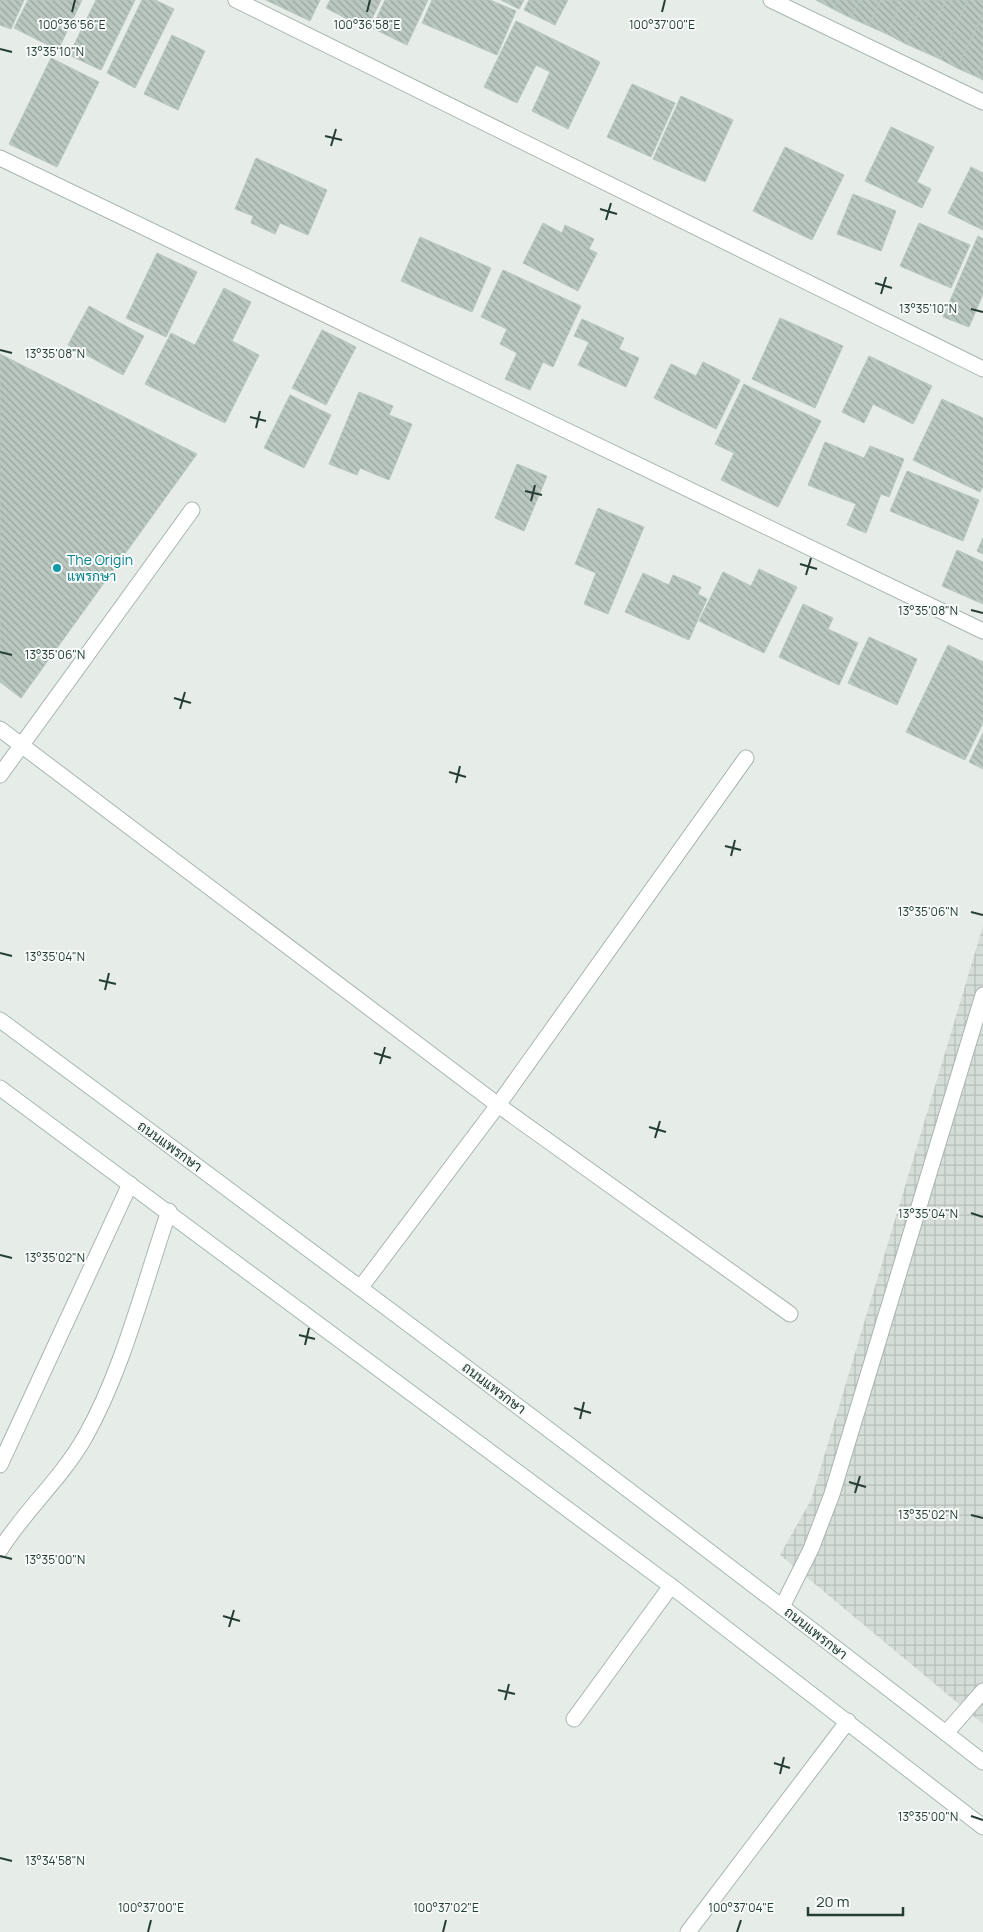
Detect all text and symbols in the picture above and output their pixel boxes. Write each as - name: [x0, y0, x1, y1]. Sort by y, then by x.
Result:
- text: 100°36'56"E: [38, 16, 106, 33]
- text: 100°36'58"E: [334, 16, 401, 33]
- text: 100°37'00"E: [629, 16, 695, 33]
- text: 13°35'10"N: [26, 43, 84, 60]
- text: 13°35'10"N: [899, 300, 957, 317]
- text: 13°35'08"N: [25, 345, 85, 362]
- place label: The Origin แพรกษา: [67, 550, 133, 585]
- marker: The Origin แพรกษา: [51, 562, 63, 574]
- text: 13°35'08"N: [898, 602, 958, 619]
- text: 13°35'06"N: [25, 646, 85, 663]
- text: 13°35'06"N: [898, 903, 958, 920]
- text: 13°35'04"N: [25, 948, 85, 965]
- street label: ถนนแพรกษา: [134, 1116, 206, 1175]
- text: 13°35'04"N: [898, 1205, 958, 1222]
- text: 13°35'02"N: [25, 1249, 85, 1266]
- street label: ถนนแพรกษา: [459, 1357, 530, 1418]
- text: 13°35'02"N: [898, 1506, 958, 1523]
- text: 13°35'00"N: [25, 1551, 85, 1568]
- street label: ถนนแพรกษา: [781, 1602, 852, 1663]
- text: 13°35'00"N: [898, 1808, 958, 1825]
- text: 13°34'58"N: [25, 1852, 85, 1869]
- scale bar: [808, 1884, 903, 1916]
- text: 20 m: [816, 1891, 849, 1912]
- text: 100°37'00"E: [118, 1899, 184, 1916]
- text: 100°37'02"E: [413, 1899, 479, 1916]
- text: 100°37'04"E: [708, 1899, 774, 1916]

